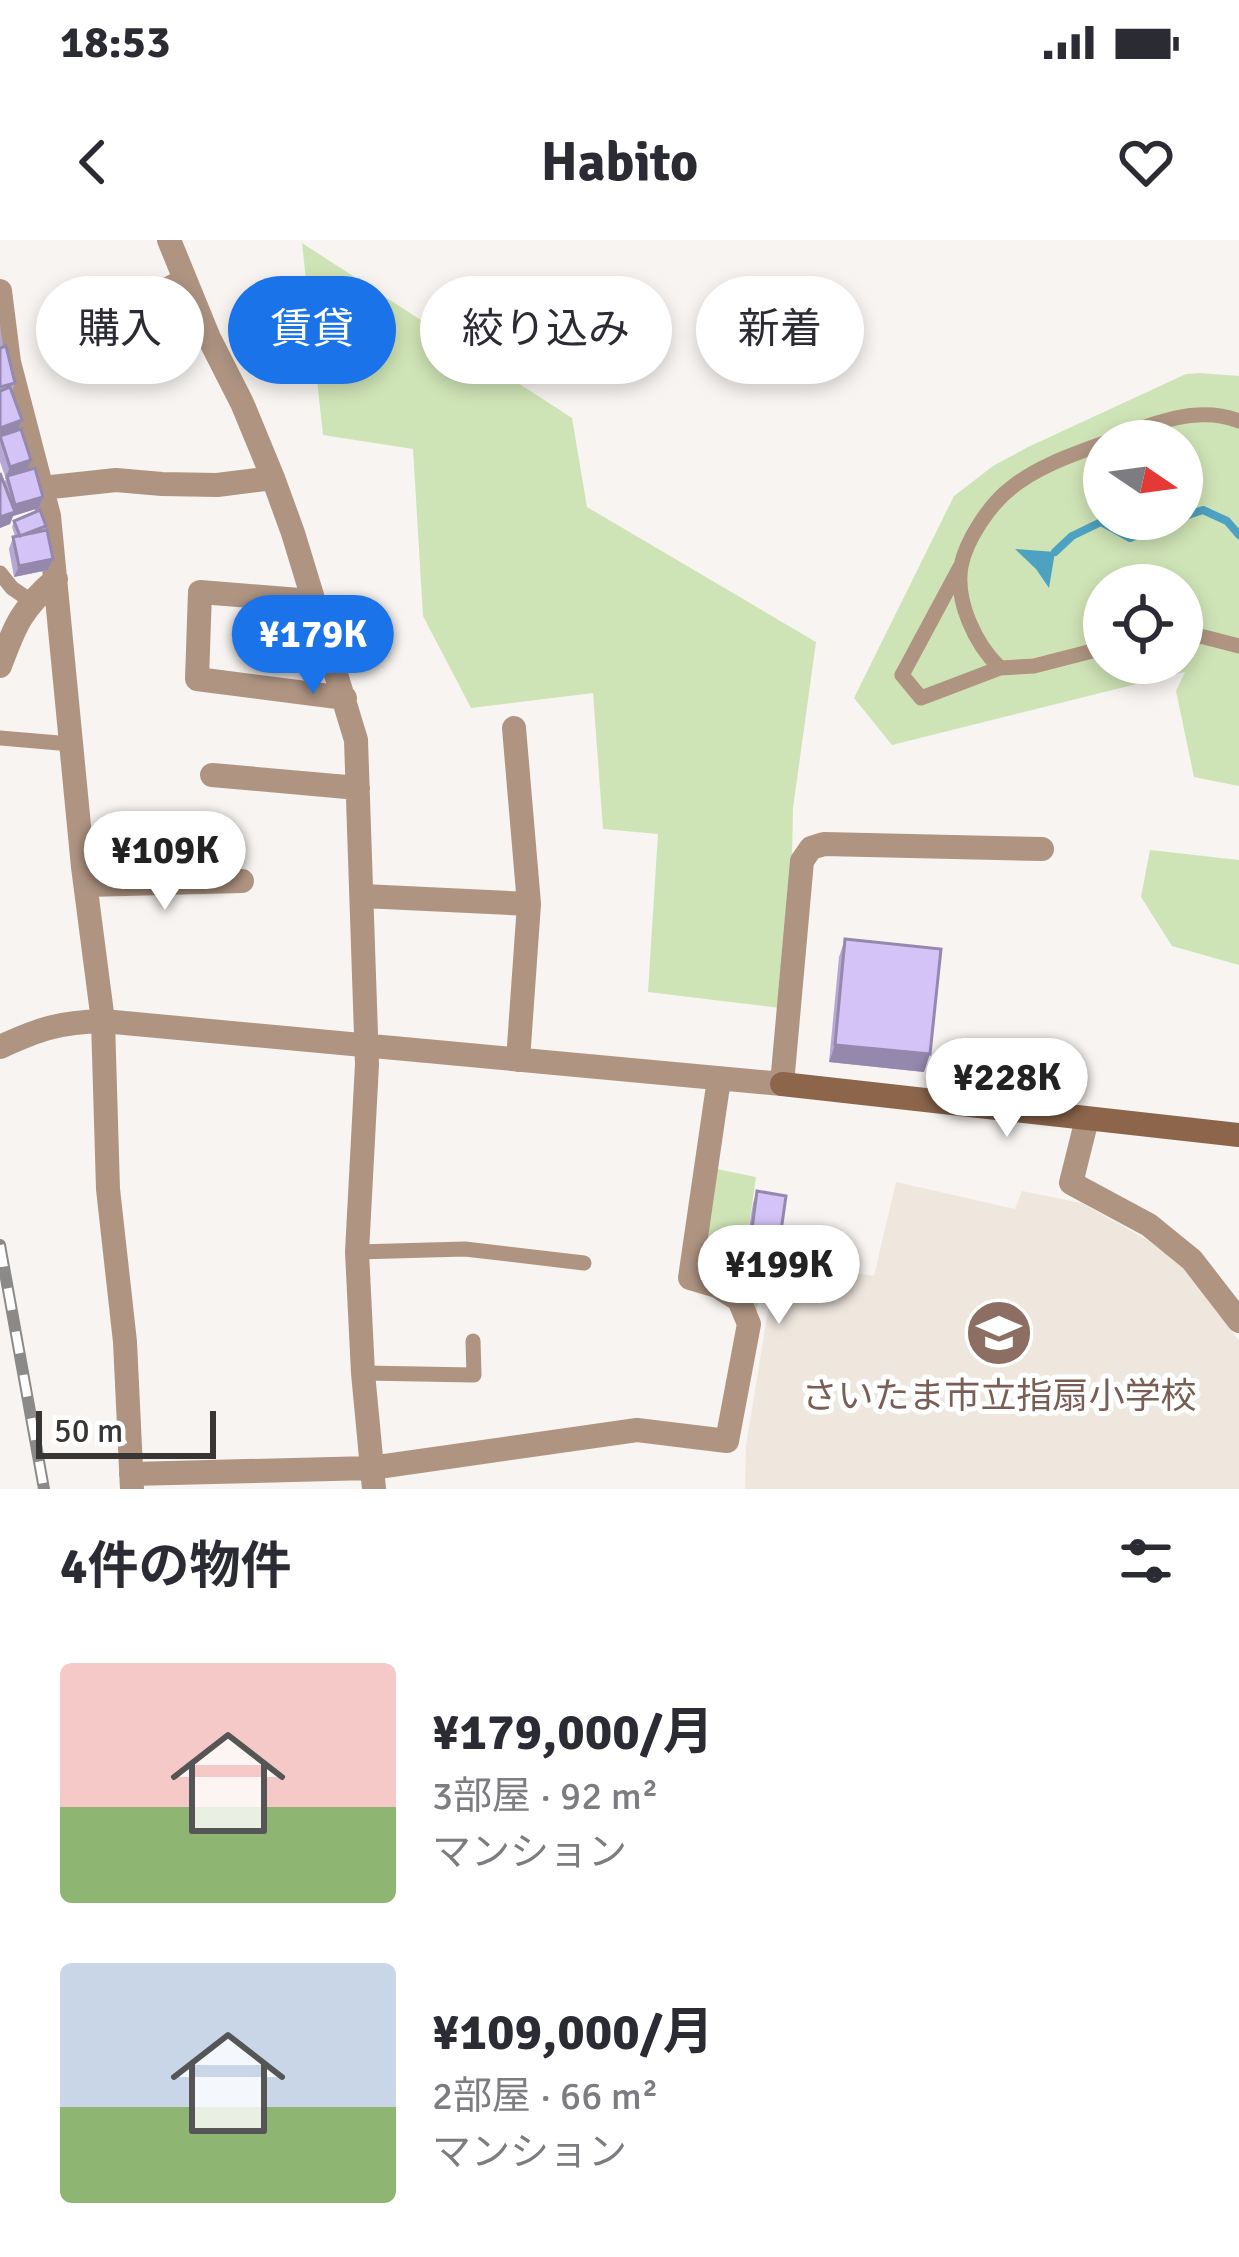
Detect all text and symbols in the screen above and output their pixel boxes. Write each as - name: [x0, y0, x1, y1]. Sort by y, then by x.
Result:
- text: 18:53: [60, 15, 170, 70]
- icon: back: [60, 129, 126, 195]
- text: Habito: [541, 129, 698, 196]
- icon: heart: [1113, 129, 1179, 195]
- chip: 購入: [36, 276, 204, 384]
- chip: 賃貸: [228, 276, 396, 384]
- chip: 絞り込み: [420, 276, 672, 384]
- chip: 新着: [696, 276, 864, 384]
- north arrow: [1083, 420, 1203, 540]
- map controls: [1083, 420, 1203, 684]
- button: locate: [1083, 564, 1203, 684]
- pin: ¥179K: [229, 595, 397, 697]
- text: ¥179K: [259, 610, 367, 658]
- pin: ¥109K: [81, 811, 249, 913]
- text: ¥109K: [111, 826, 219, 874]
- pin: ¥228K: [923, 1038, 1091, 1140]
- text: ¥228K: [953, 1053, 1061, 1101]
- pin: ¥199K: [695, 1225, 863, 1327]
- text: ¥199K: [725, 1240, 833, 1288]
- school or university icon: さいたま市立指扇小学校: [964, 1298, 1034, 1368]
- place label: さいたま市立指扇小学校: [802, 1374, 1196, 1419]
- scale bar: [36, 1405, 216, 1458]
- text: 50 m: [54, 1411, 123, 1452]
- icon: filters: [1113, 1528, 1179, 1594]
- text: 4件の物件: [60, 1535, 292, 1598]
- text: ¥179,000/月: [432, 1701, 714, 1764]
- icon: home: [156, 1711, 300, 1855]
- text: 3部屋 · 92 m²: [432, 1772, 658, 1820]
- text: マンション: [432, 1828, 627, 1876]
- text: ¥109,000/月: [432, 2001, 714, 2064]
- icon: home: [156, 2011, 300, 2155]
- text: 2部屋 · 66 m²: [432, 2072, 658, 2120]
- text: マンション: [432, 2128, 627, 2176]

